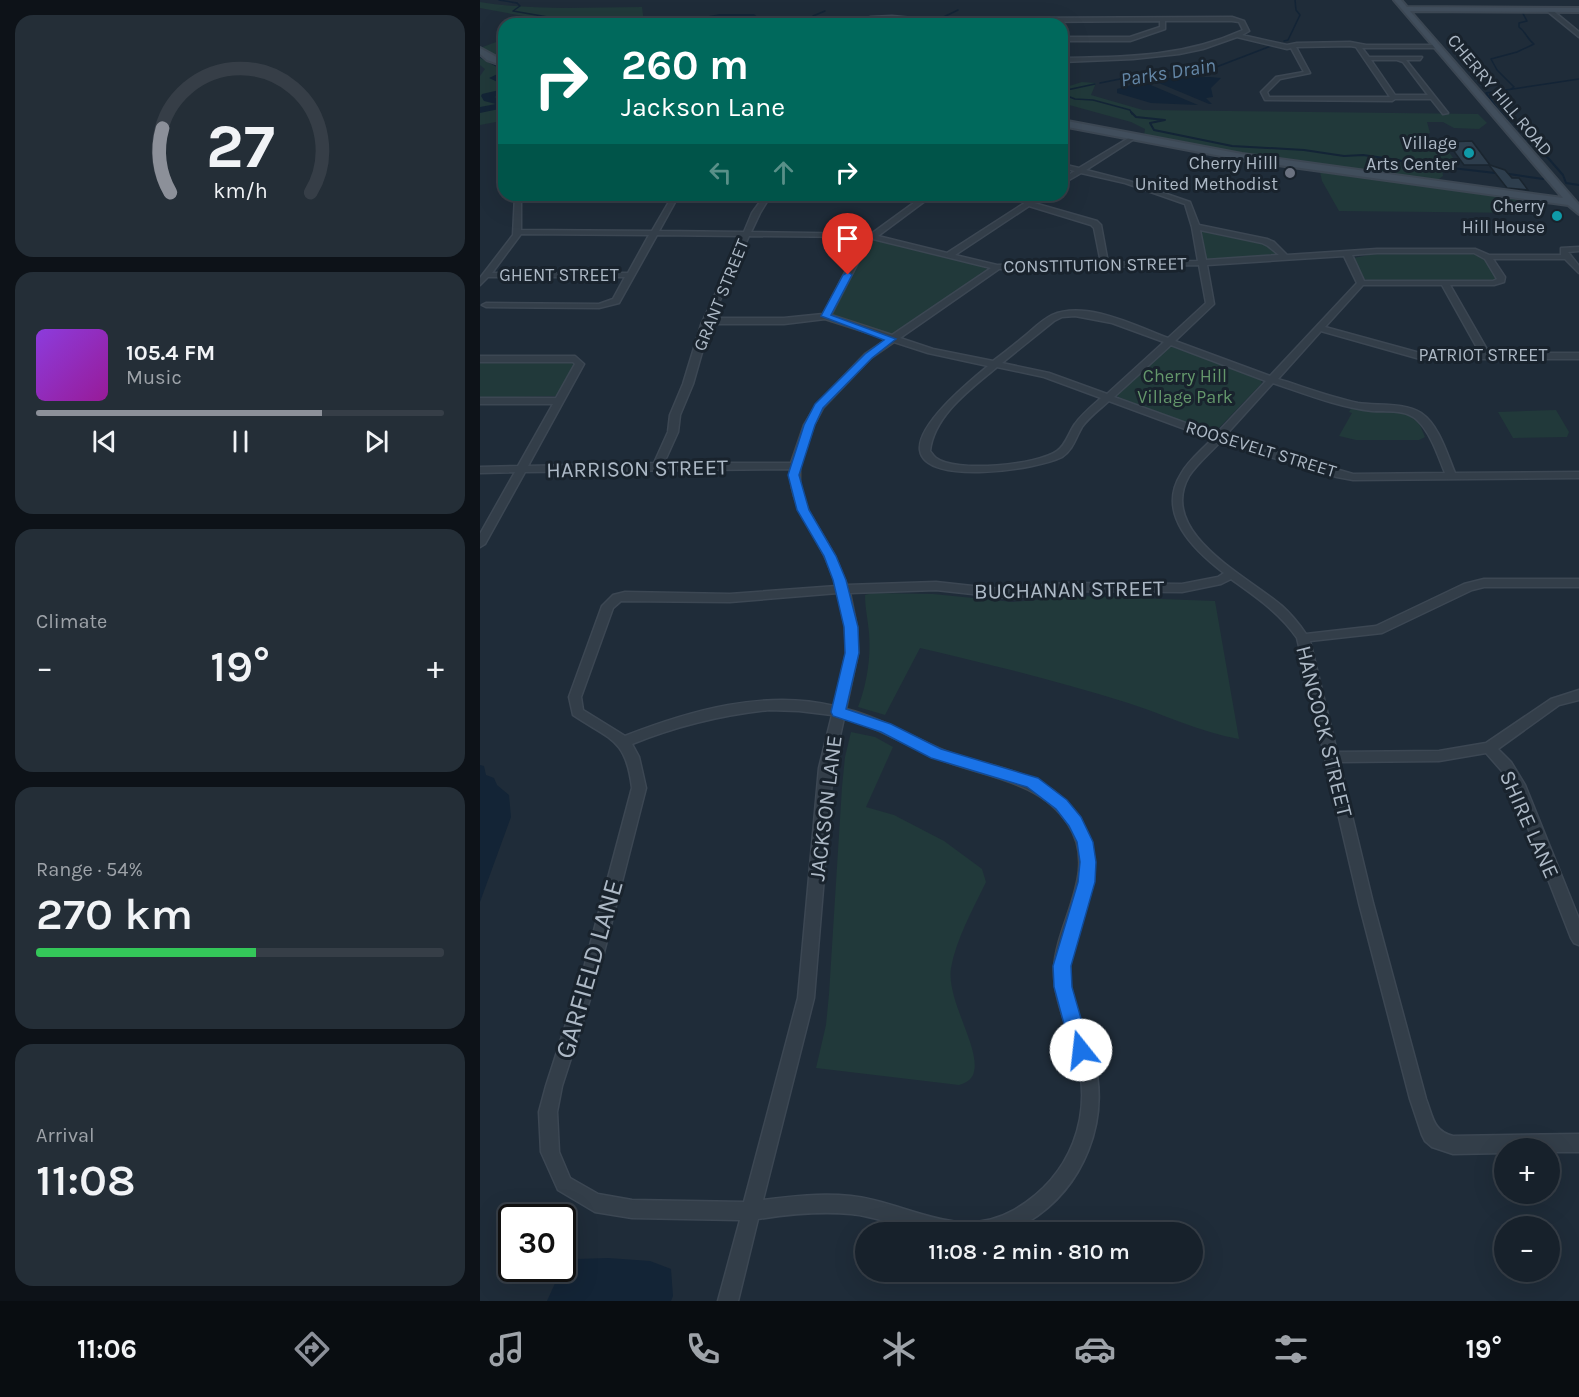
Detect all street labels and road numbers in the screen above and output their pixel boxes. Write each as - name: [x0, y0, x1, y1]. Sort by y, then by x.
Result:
- street label: CHERRY HILL ROAD: [1443, 30, 1557, 160]
- street label: GRANT STREET: [689, 236, 753, 354]
- street label: CONSTITUTION STREET: [1003, 252, 1187, 278]
- street label: GHENT STREET: [499, 264, 619, 286]
- street label: PATRIOT STREET: [1419, 344, 1548, 366]
- street label: ROOSEVELT STREET: [1183, 416, 1339, 482]
- street label: HARRISON STREET: [546, 454, 728, 484]
- street label: BUCHANAN STREET: [974, 575, 1164, 605]
- street label: HANCOCK STREET: [1290, 643, 1358, 820]
- street label: JACKSON LANE: [804, 734, 848, 882]
- street label: SHIRE LANE: [1494, 766, 1564, 882]
- street label: GARFIELD LANE: [548, 876, 630, 1062]

